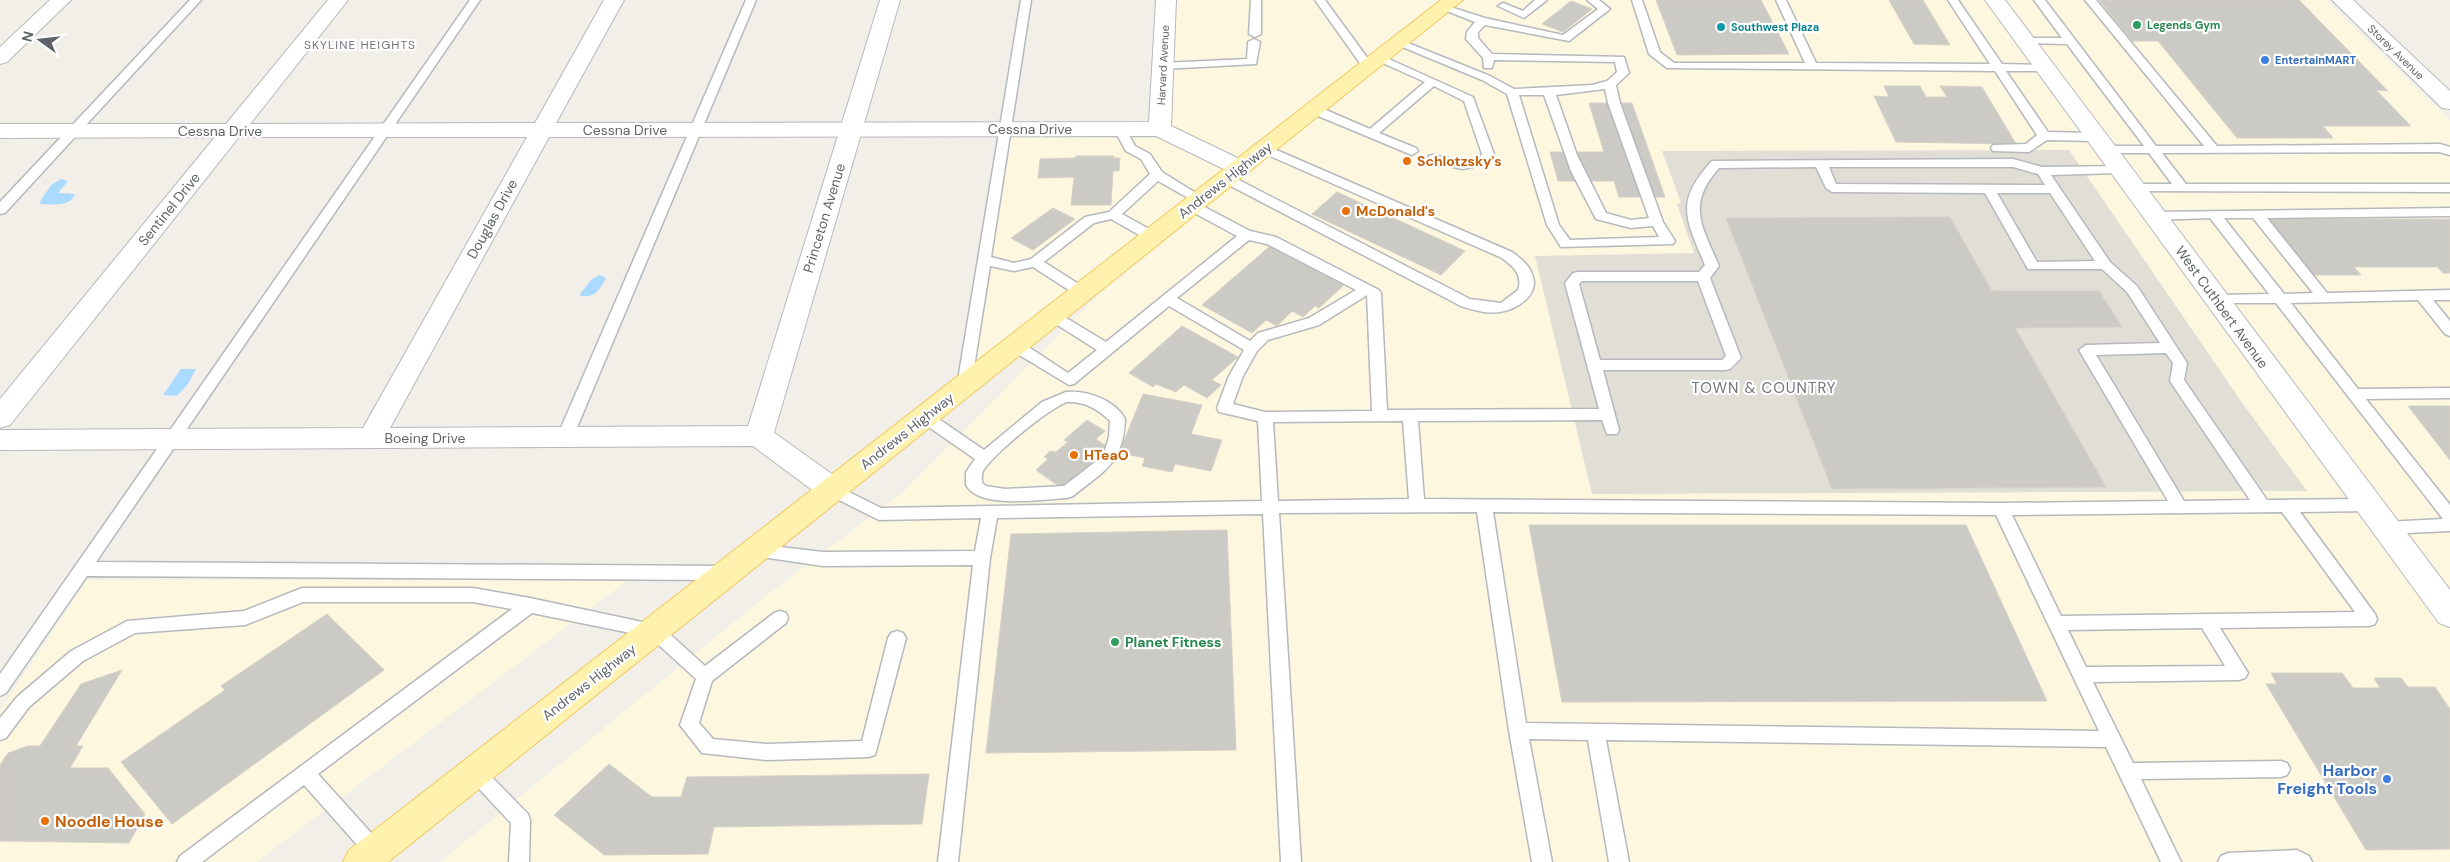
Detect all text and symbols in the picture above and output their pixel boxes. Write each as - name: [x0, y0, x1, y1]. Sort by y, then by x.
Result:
- north arrow: [15, 15, 65, 65]
- place label: Legends Gym: [2147, 18, 2220, 32]
- marker: Legends Gym: [2131, 19, 2143, 31]
- place label: Southwest Plaza: [1731, 20, 1819, 34]
- marker: Southwest Plaza: [1715, 21, 1727, 33]
- street label: Storey Avenue: [2365, 21, 2427, 83]
- street label: Harvard Avenue: [1154, 25, 1172, 105]
- text: N: [17, 29, 37, 44]
- district label: SKYLINE HEIGHTS: [304, 37, 416, 53]
- place label: EntertainMART: [2275, 53, 2356, 67]
- marker: EntertainMART: [2259, 54, 2271, 66]
- street label: Cessna Drive: [988, 120, 1072, 138]
- street label: Cessna Drive: [583, 121, 667, 139]
- street label: Cessna Drive: [178, 122, 262, 140]
- street label: Andrews Highway: [1174, 138, 1276, 222]
- place label: Schlotzsky's: [1417, 152, 1502, 170]
- marker: Schlotzsky's: [1401, 155, 1413, 167]
- street label: Princeton Avenue: [799, 161, 849, 275]
- street label: Sentinel Drive: [134, 169, 204, 249]
- street label: Douglas Drive: [463, 176, 521, 262]
- place label: McDonald's: [1356, 202, 1435, 220]
- marker: McDonald's: [1340, 205, 1352, 217]
- street label: West Cuthbert Avenue: [2172, 242, 2273, 372]
- district label: TOWN & COUNTRY: [1691, 378, 1837, 398]
- street label: Andrews Highway: [856, 389, 958, 473]
- street label: Boeing Drive: [385, 429, 465, 447]
- place label: HTeaO: [1084, 446, 1129, 464]
- marker: HTeaO: [1068, 449, 1080, 461]
- place label: Planet Fitness: [1125, 633, 1222, 651]
- marker: Planet Fitness: [1109, 636, 1121, 648]
- street label: Andrews Highway: [538, 640, 640, 724]
- place label: Harbor Freight Tools: [2277, 760, 2377, 799]
- marker: Harbor Freight Tools: [2381, 773, 2393, 785]
- place label: Noodle House: [55, 811, 164, 832]
- marker: Noodle House: [39, 815, 51, 827]

